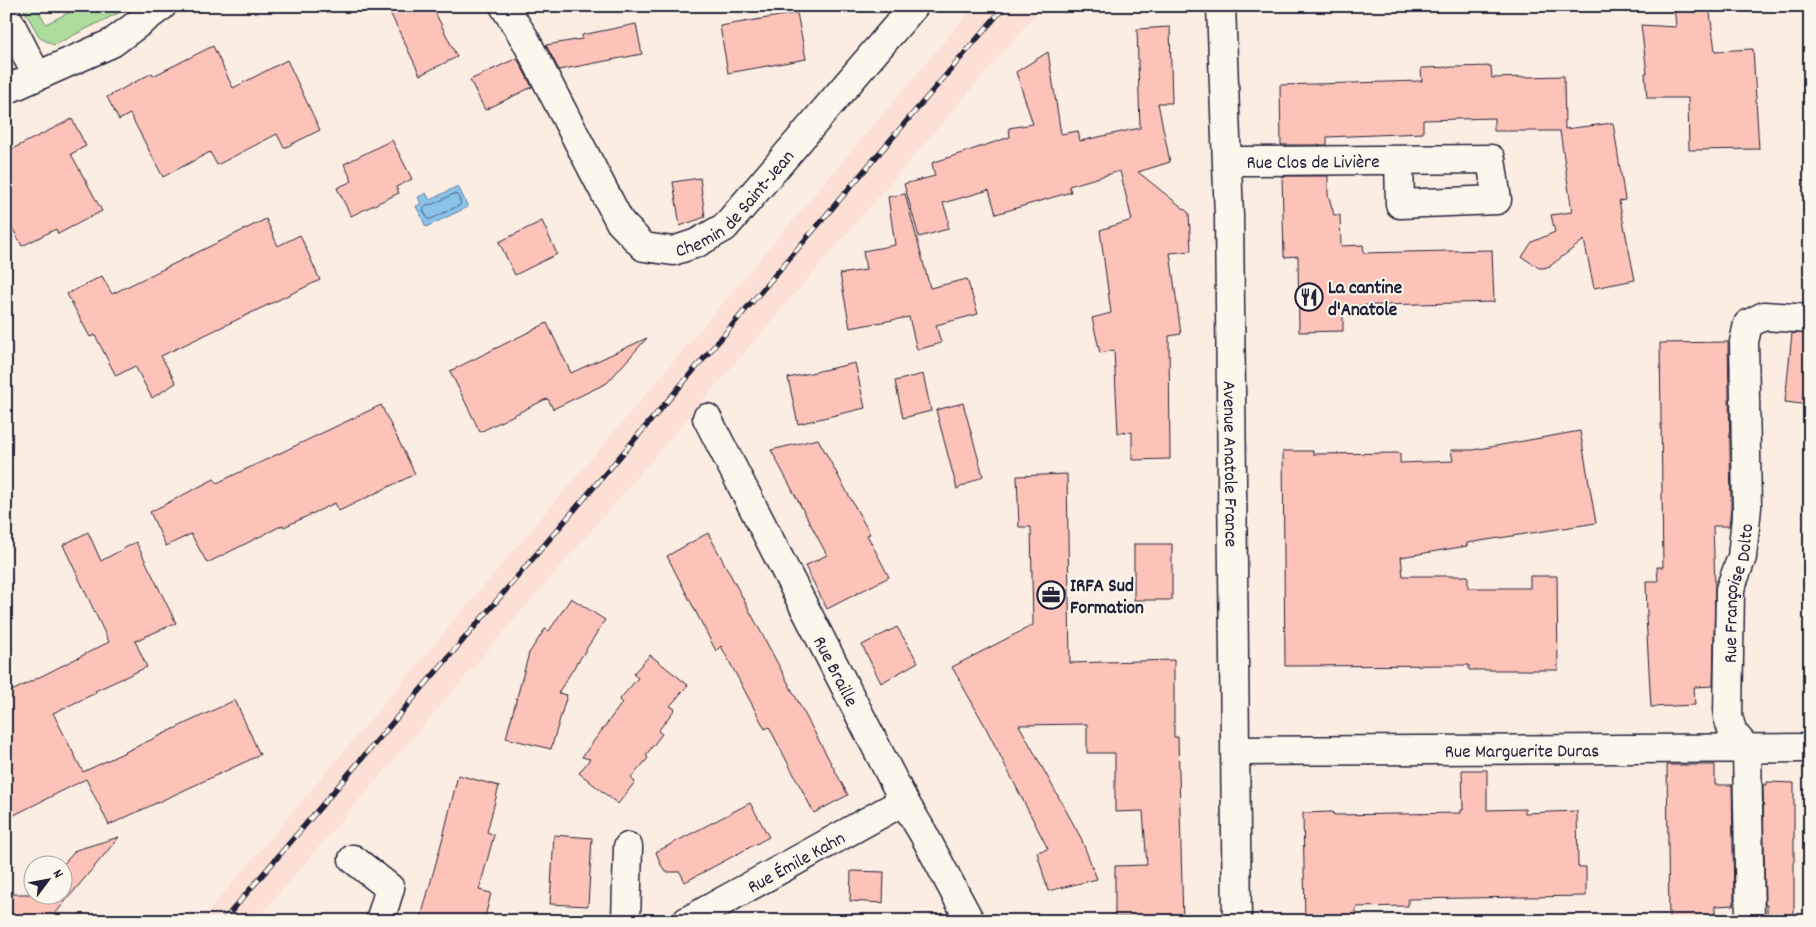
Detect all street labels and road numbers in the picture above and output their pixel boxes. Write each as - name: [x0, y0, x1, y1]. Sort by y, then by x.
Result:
- street label: Chemin de Saint-Jean: [673, 145, 802, 266]
- street label: Rue Clos de Livière: [1247, 150, 1380, 178]
- street label: Avenue Anatole France: [1214, 380, 1243, 547]
- street label: Rue Françoise Dolto: [1719, 522, 1762, 663]
- street label: Rue Braille: [804, 632, 863, 712]
- street label: Rue Marguerite Duras: [1445, 739, 1599, 767]
- street label: Rue Émile Kahn: [743, 826, 851, 902]

